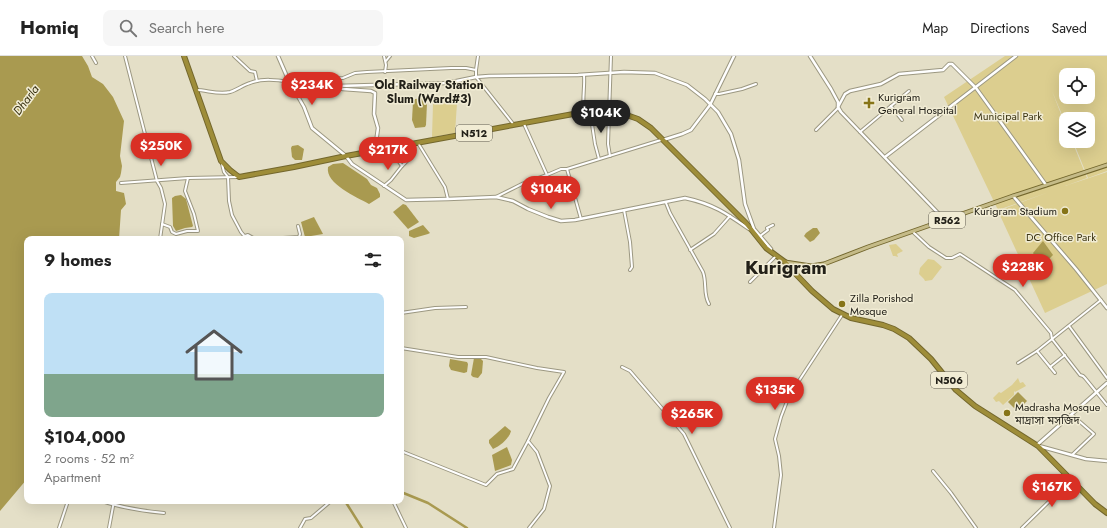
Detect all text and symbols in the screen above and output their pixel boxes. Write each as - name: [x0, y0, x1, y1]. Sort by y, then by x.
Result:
- search box: [103, 10, 383, 46]
- text: Homiq: [20, 14, 79, 41]
- icon: search: [117, 17, 139, 39]
- text: Search here: [149, 17, 225, 39]
- text: Map: [922, 18, 948, 38]
- text: Directions: [970, 18, 1030, 38]
- text: Saved: [1052, 18, 1087, 38]
- map controls: [1059, 68, 1095, 148]
- button: locate: [1059, 68, 1095, 104]
- pin: $234K: [284, 72, 340, 106]
- text: $234K: [291, 75, 333, 94]
- district label: Old Railway Station Slum (Ward#3): [374, 76, 484, 108]
- water label: Dharla: [9, 81, 44, 119]
- place label: Kurigram General Hospital: [878, 89, 956, 118]
- marker: Kurigram General Hospital: [863, 97, 875, 109]
- pin: $104K: [573, 100, 629, 134]
- text: $104K: [580, 103, 622, 122]
- park label: Municipal Park: [974, 108, 1042, 124]
- button: layers: [1059, 112, 1095, 148]
- road number: N512: [456, 125, 492, 141]
- pin: $250K: [133, 133, 189, 167]
- text: $250K: [140, 136, 182, 155]
- pin: $217K: [360, 137, 416, 171]
- text: $217K: [368, 140, 408, 159]
- pin: $104K: [523, 176, 579, 210]
- text: $104K: [530, 179, 572, 198]
- place label: Kurigram Stadium: [974, 203, 1057, 219]
- marker: Kurigram Stadium: [1060, 206, 1070, 216]
- road number: R562: [929, 212, 965, 228]
- park label: DC Office Park: [1026, 229, 1096, 245]
- text: 9 homes: [44, 248, 112, 272]
- icon: filters: [362, 249, 384, 271]
- district label: Kurigram: [745, 254, 827, 281]
- pin: $228K: [995, 254, 1051, 288]
- text: $228K: [1002, 257, 1044, 276]
- place label: Zilla Porishod Mosque: [850, 290, 913, 319]
- marker: Zilla Porishod Mosque: [837, 299, 847, 309]
- icon: home: [178, 319, 250, 391]
- road number: N506: [931, 372, 967, 388]
- pin: $135K: [747, 377, 803, 411]
- text: $135K: [755, 380, 795, 399]
- place label: Madrasha Mosque মাদ্রাসা মসজিদ: [1014, 399, 1101, 428]
- pin: $265K: [664, 401, 720, 435]
- text: $265K: [671, 404, 713, 423]
- marker: Madrasha Mosque মাদ্রাসা মসজিদ: [1002, 408, 1012, 418]
- text: $104,000: [44, 425, 126, 449]
- text: 2 rooms · 52 m²: [44, 449, 134, 468]
- text: Apartment: [44, 468, 101, 487]
- pin: $167K: [1024, 474, 1080, 508]
- text: $167K: [1032, 477, 1072, 496]

